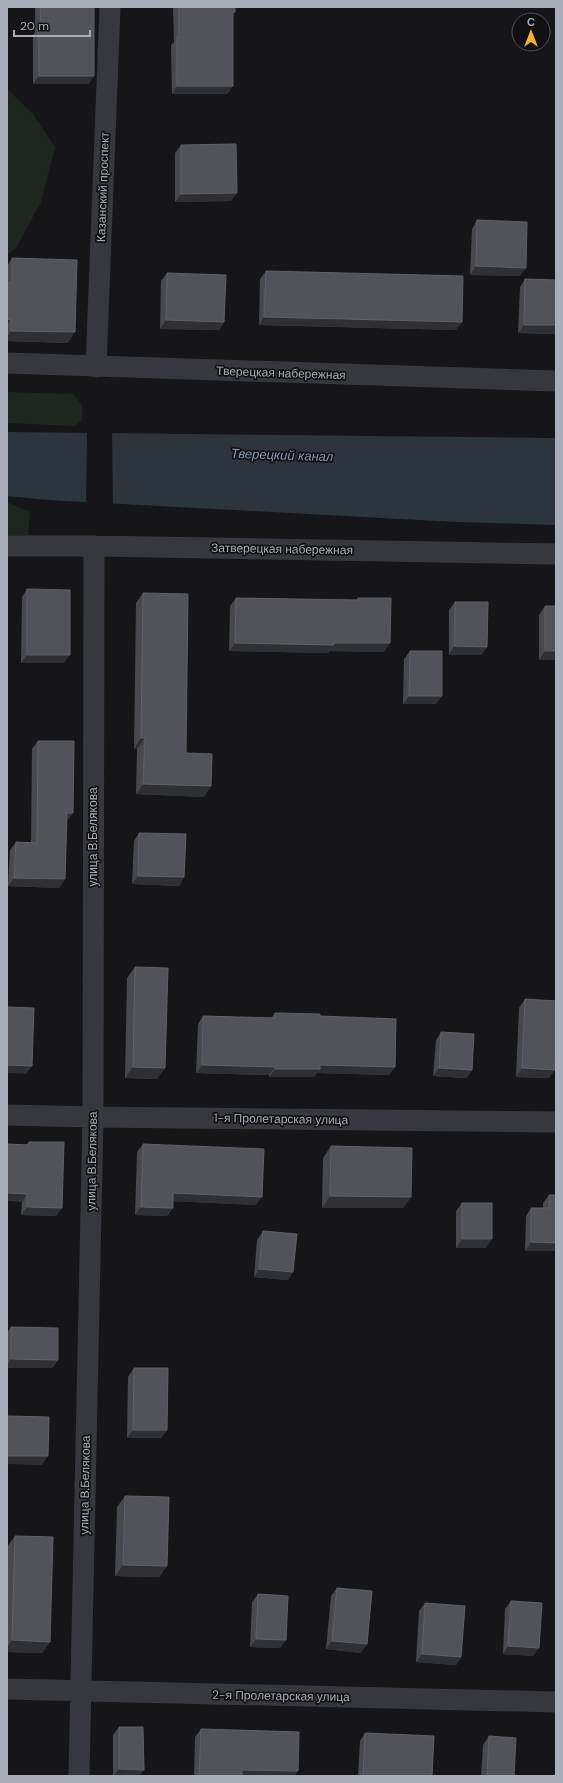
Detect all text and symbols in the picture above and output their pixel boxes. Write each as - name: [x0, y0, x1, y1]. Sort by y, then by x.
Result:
- scale bar: [14, 12, 90, 38]
- north arrow: [511, 12, 551, 52]
- text: С: [527, 15, 535, 29]
- text: 20 m: [20, 18, 49, 34]
- street label: Казанский проспект: [93, 131, 113, 242]
- street label: Тверецкая набережная: [216, 363, 346, 383]
- water label: Тверецкий канал: [231, 445, 334, 465]
- street label: Затверецкая набережная: [211, 540, 353, 558]
- street label: улица В.Белякова: [85, 787, 101, 887]
- street label: 1-я Пролетарская улица: [214, 1110, 349, 1128]
- street label: улица В.Белякова: [83, 1111, 101, 1211]
- street label: улица В.Белякова: [76, 1435, 94, 1535]
- street label: 2-я Пролетарская улица: [212, 1687, 350, 1705]

